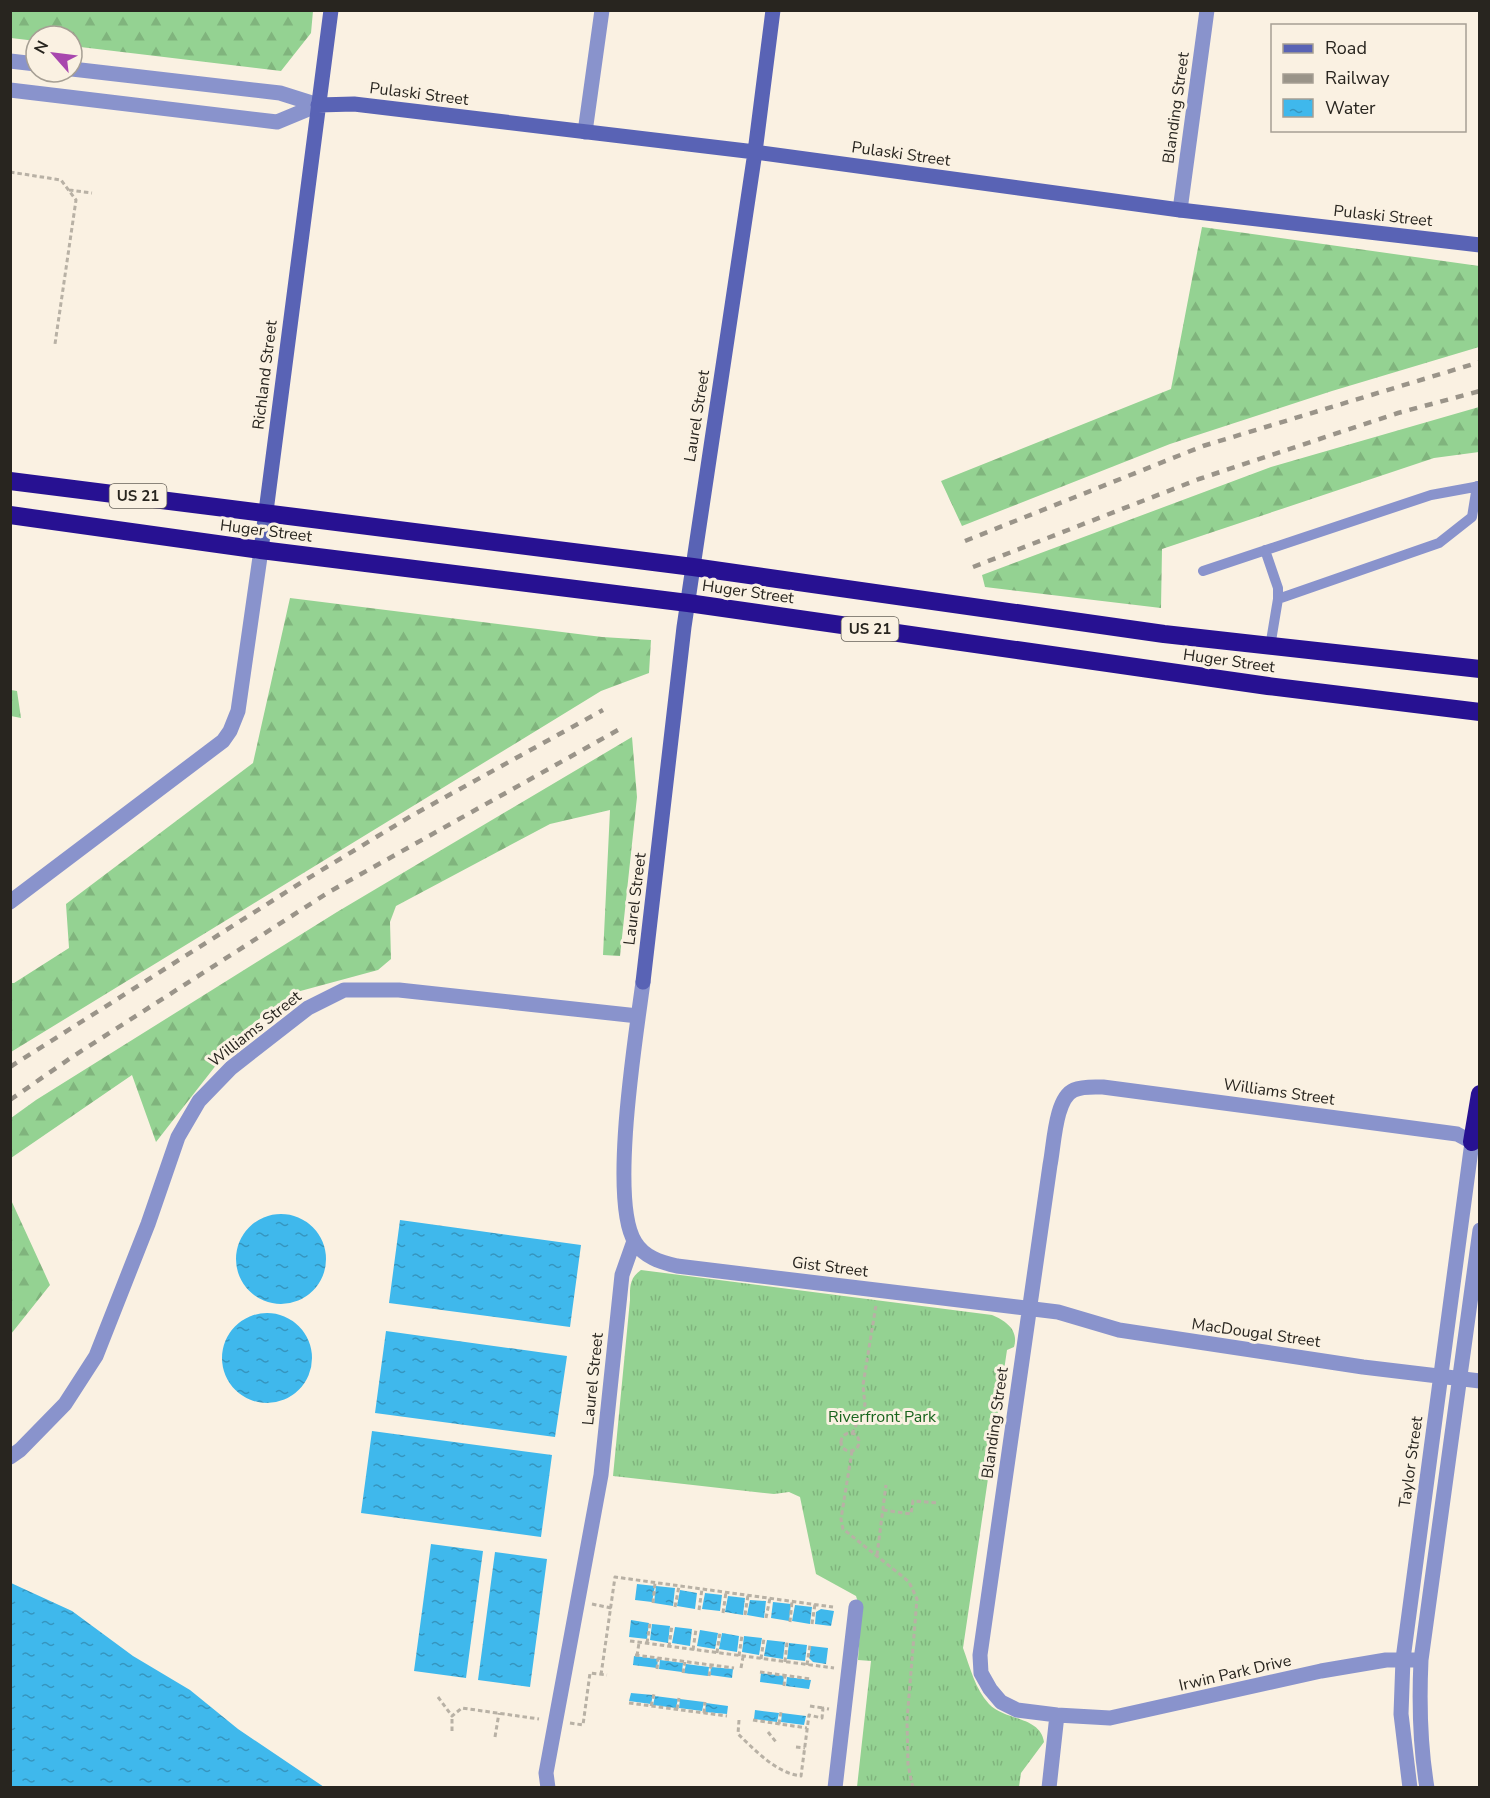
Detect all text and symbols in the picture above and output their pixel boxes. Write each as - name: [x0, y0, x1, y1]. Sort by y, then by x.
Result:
- north arrow: [24, 24, 84, 84]
- legend: [1271, 24, 1466, 132]
- text: Road: [1325, 36, 1367, 60]
- text: N: [29, 37, 54, 58]
- street label: Blanding Street: [1157, 50, 1195, 165]
- text: Railway: [1325, 66, 1390, 90]
- street label: Pulaski Street: [368, 77, 470, 111]
- text: Water: [1325, 96, 1376, 120]
- street label: Pulaski Street: [850, 136, 952, 172]
- street label: Pulaski Street: [1332, 200, 1434, 232]
- street label: Richland Street: [247, 319, 283, 431]
- street label: Laurel Street: [679, 368, 715, 464]
- road number: US 21: [110, 484, 166, 508]
- street label: Huger Street: [219, 514, 314, 548]
- street label: Huger Street: [701, 575, 796, 609]
- road number: US 21: [842, 617, 898, 641]
- street label: Huger Street: [1182, 644, 1277, 678]
- street label: Laurel Street: [618, 851, 652, 946]
- street label: Williams Street: [204, 986, 306, 1072]
- street label: Williams Street: [1222, 1073, 1336, 1111]
- street label: Gist Street: [791, 1251, 870, 1283]
- street label: MacDougal Street: [1190, 1313, 1322, 1353]
- street label: Laurel Street: [577, 1331, 609, 1426]
- street label: Blanding Street: [976, 1365, 1014, 1480]
- park label: Riverfront Park: [828, 1406, 937, 1428]
- street label: Taylor Street: [1394, 1414, 1428, 1509]
- street label: Irwin Park Drive: [1177, 1649, 1293, 1697]

